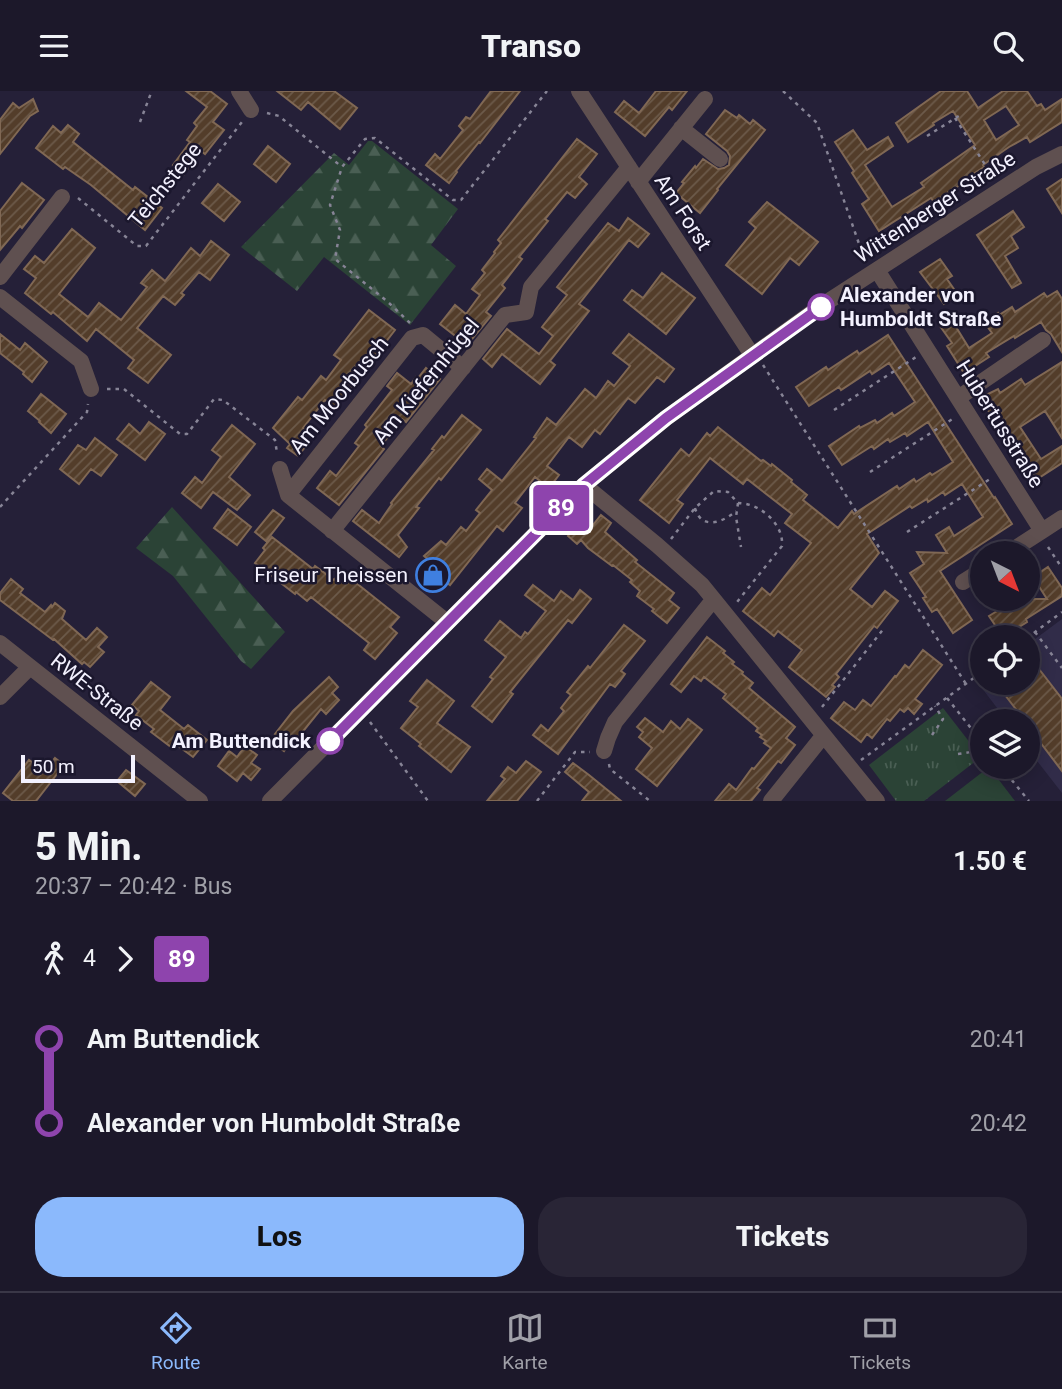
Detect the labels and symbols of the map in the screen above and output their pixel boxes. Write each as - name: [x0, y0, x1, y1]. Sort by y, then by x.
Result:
- street label: Teichstege: [124, 138, 206, 232]
- street label: Wittenberger Straße: [850, 146, 1020, 268]
- street label: Am Forst: [650, 170, 716, 254]
- place label: Alexander von Humboldt Straße: [840, 283, 1001, 331]
- marker: Alexander von Humboldt Straße: [808, 294, 834, 320]
- street label: Am Kiefernhügel: [368, 313, 484, 449]
- street label: Am Moorbusch: [285, 332, 393, 458]
- street label: Hubertusstraße: [951, 356, 1049, 492]
- line badge: 89: [530, 485, 592, 531]
- north arrow: [970, 541, 1040, 611]
- shop icon: Friseur Theissen: [414, 556, 452, 594]
- place label: Friseur Theissen: [254, 563, 408, 587]
- street label: RWE-Straße: [46, 649, 148, 735]
- marker: Am Buttendick: [317, 728, 343, 754]
- place label: Am Buttendick: [172, 729, 312, 753]
- scale bar: [21, 752, 135, 784]

